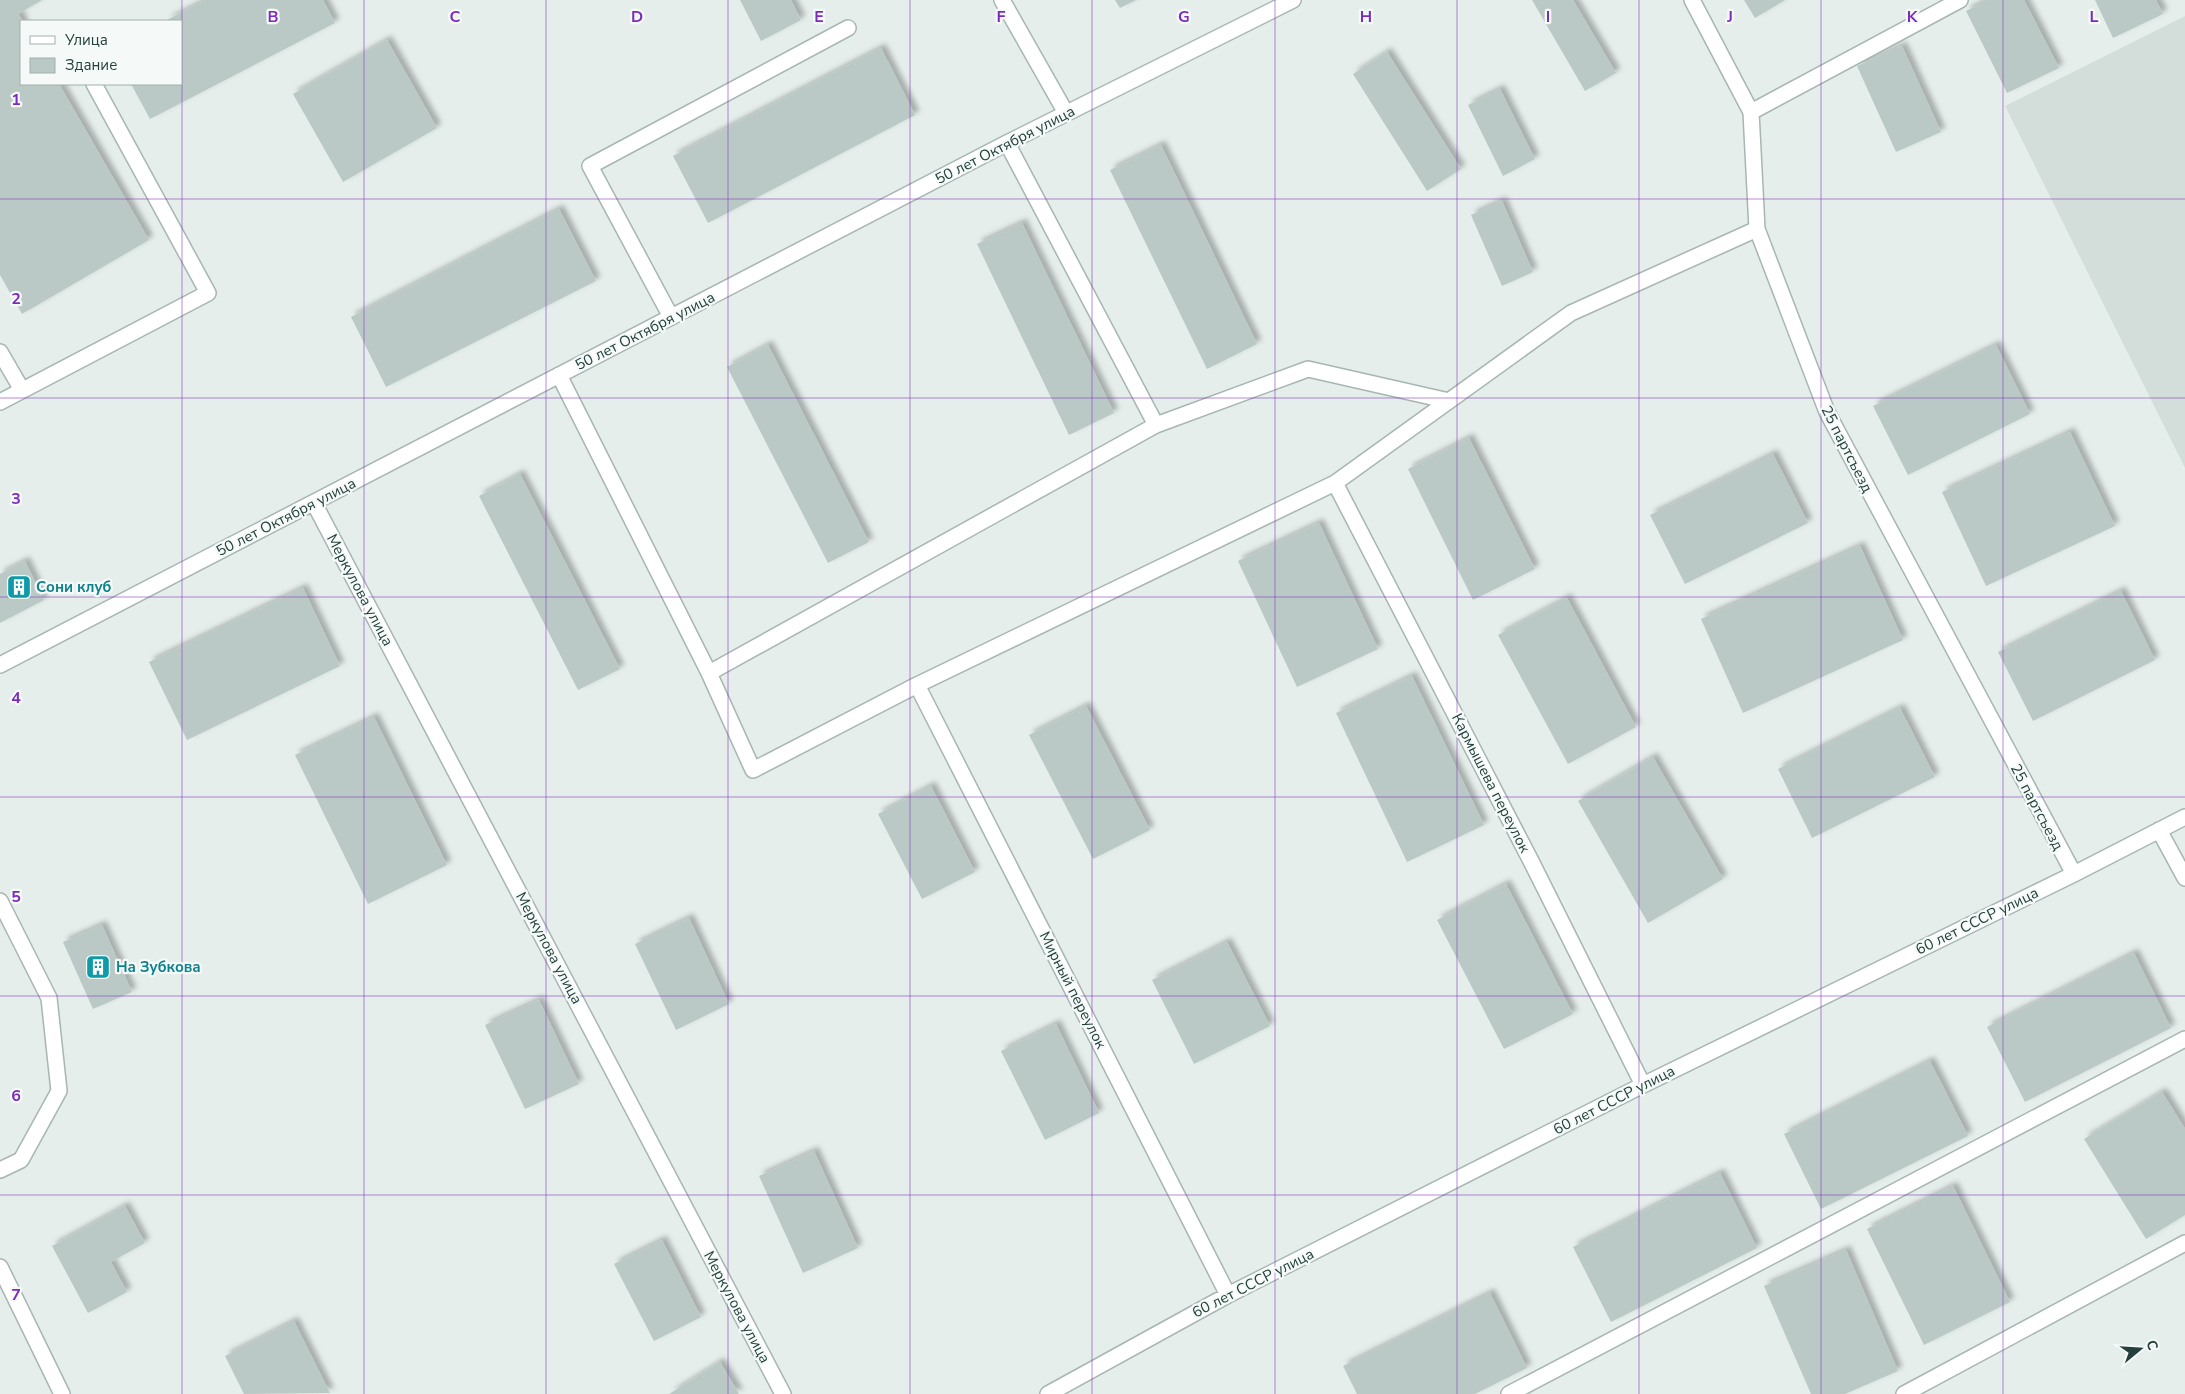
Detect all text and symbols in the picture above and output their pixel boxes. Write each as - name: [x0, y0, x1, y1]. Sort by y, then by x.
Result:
- text: B: [267, 6, 279, 28]
- text: C: [450, 6, 461, 28]
- text: D: [631, 6, 643, 28]
- text: E: [814, 6, 824, 28]
- text: F: [997, 6, 1006, 28]
- text: G: [1178, 6, 1190, 28]
- text: H: [1360, 6, 1372, 28]
- text: I: [1546, 6, 1550, 28]
- text: J: [1726, 6, 1733, 28]
- text: K: [1907, 6, 1919, 28]
- text: L: [2090, 6, 2099, 28]
- legend: [20, 20, 182, 85]
- text: Улица: [64, 30, 108, 50]
- text: Здание: [65, 55, 117, 75]
- text: 1: [11, 89, 21, 111]
- street label: 50 лет Октября улица: [932, 101, 1078, 189]
- street label: 50 лет Октября улица: [572, 287, 718, 375]
- text: 2: [11, 288, 21, 310]
- street label: 25 партсъезд: [1816, 402, 1878, 496]
- street label: 50 лет Октября улица: [213, 473, 359, 561]
- text: 3: [11, 488, 21, 510]
- street label: Меркулова улица: [322, 530, 398, 650]
- building icon: Сони клуб: [6, 574, 32, 600]
- place label: Сони клуб: [36, 577, 112, 597]
- text: 4: [11, 687, 21, 709]
- street label: Кармышева переулок: [1447, 710, 1535, 856]
- street label: 25 партсъезд: [2006, 760, 2068, 854]
- street label: 60 лет СССР улица: [1912, 883, 2042, 959]
- text: 5: [11, 886, 21, 908]
- street label: Меркулова улица: [511, 888, 587, 1008]
- street label: Мирный переулок: [1035, 928, 1111, 1052]
- building icon: На Зубкова: [85, 954, 111, 980]
- place label: На Зубкова: [116, 957, 201, 977]
- street label: 60 лет СССР улица: [1550, 1061, 1678, 1139]
- text: 6: [11, 1085, 21, 1107]
- street label: 60 лет СССР улица: [1189, 1244, 1317, 1322]
- street label: Меркулова улица: [699, 1247, 775, 1367]
- text: 7: [11, 1284, 21, 1306]
- north arrow: [2115, 1324, 2165, 1374]
- text: С: [2141, 1338, 2163, 1353]

